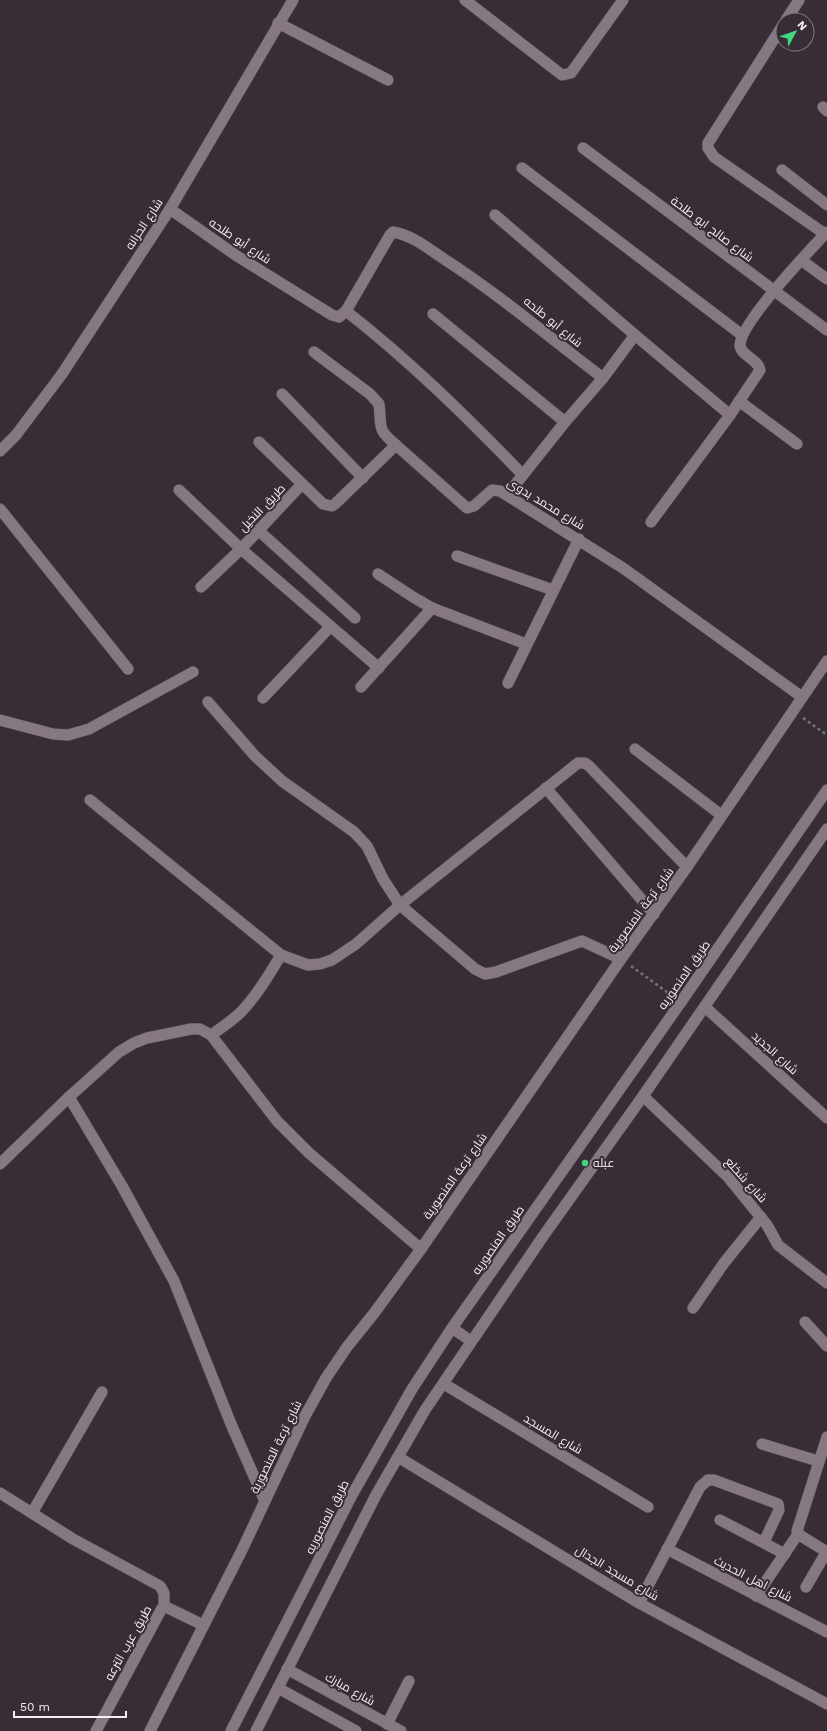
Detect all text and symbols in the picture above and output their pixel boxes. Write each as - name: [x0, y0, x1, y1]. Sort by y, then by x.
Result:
- north arrow: [775, 12, 815, 52]
- text: N: [795, 18, 810, 33]
- street label: شارع صالح ابو طلحة: [667, 193, 756, 265]
- street label: شارع الحرانه: [122, 196, 167, 253]
- street label: شارع أبو طلحه: [206, 214, 274, 268]
- street label: شارع أبو طلحه: [520, 293, 586, 351]
- street label: شارع محمد بدوى: [504, 475, 587, 534]
- street label: طريق النخيل: [236, 481, 288, 535]
- street label: شارع ترعة المنصورية: [605, 865, 677, 956]
- street label: طريق المنصوريه: [655, 938, 713, 1012]
- street label: شارع الجديد: [748, 1029, 801, 1078]
- street label: شارع ترعة المنصورية: [420, 1130, 491, 1222]
- street label: شارع شخلع: [721, 1155, 770, 1206]
- place label: عبله: [593, 1156, 614, 1170]
- marker: عبله: [580, 1158, 590, 1168]
- street label: طريق المنصوريه: [469, 1203, 527, 1277]
- street label: شارع ترعة المنصورية: [247, 1398, 306, 1496]
- street label: شارع المسجد: [521, 1411, 585, 1458]
- street label: طريق المنصوريه: [302, 1478, 352, 1556]
- street label: شارع مسجد الجدال: [572, 1543, 661, 1604]
- street label: شارع اهل الحديث: [711, 1553, 794, 1606]
- street label: طريق عرب الترعه: [102, 1603, 154, 1683]
- street label: شارع مبارك: [322, 1670, 377, 1709]
- scale bar: [14, 1693, 126, 1719]
- text: 50 m: [20, 1700, 50, 1714]

